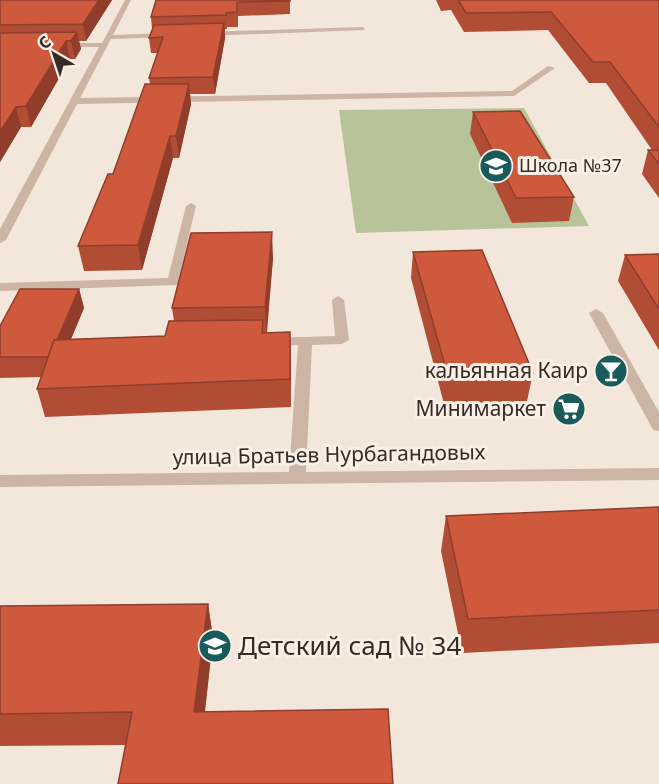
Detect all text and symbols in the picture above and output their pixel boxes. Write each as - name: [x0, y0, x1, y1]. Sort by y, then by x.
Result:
- north arrow: [24, 24, 84, 84]
- text: С: [34, 31, 55, 54]
- school or university icon: Школа №37: [478, 148, 514, 184]
- place label: Школа №37: [519, 153, 622, 177]
- bar icon: кальянная Каир: [593, 353, 629, 389]
- place label: кальянная Каир: [425, 356, 588, 384]
- supermarket icon: Минимаркет: [551, 391, 587, 427]
- place label: Минимаркет: [416, 394, 546, 422]
- street label: улица Братьев Нурбагандовых: [172, 437, 486, 471]
- place label: Детский сад № 34: [238, 627, 461, 663]
- school or university icon: Детский сад № 34: [197, 628, 233, 664]

